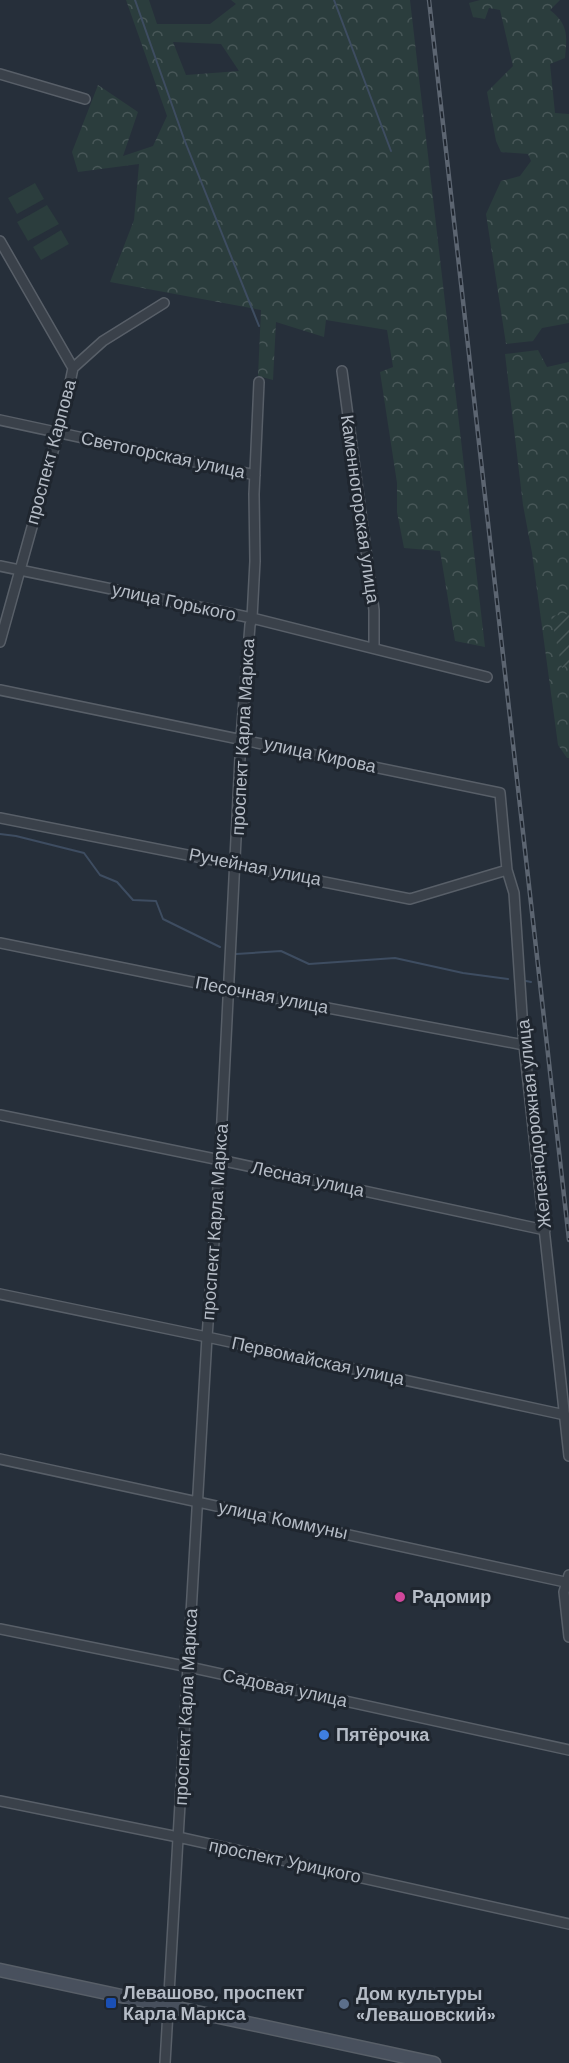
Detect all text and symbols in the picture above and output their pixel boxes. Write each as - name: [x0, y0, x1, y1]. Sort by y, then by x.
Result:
- street label: проспект Карпова: [20, 376, 82, 527]
- street label: Каменногорская улица: [335, 413, 385, 606]
- street label: Светогорская улица: [79, 426, 248, 484]
- street label: улица Горького: [110, 577, 238, 627]
- street label: проспект Карла Маркса: [226, 637, 260, 836]
- street label: улица Кирова: [262, 731, 379, 779]
- street label: Ручейная улица: [187, 842, 324, 892]
- street label: Песочная улица: [193, 970, 332, 1020]
- street label: Железнодорожная улица: [511, 1017, 557, 1230]
- street label: проспект Карла Маркса: [196, 1122, 234, 1321]
- street label: Лесная улица: [249, 1155, 368, 1203]
- street label: Первомайская улица: [229, 1331, 408, 1391]
- street label: улица Коммуны: [216, 1495, 350, 1545]
- place label: Радомир: [412, 1585, 491, 1609]
- marker: Радомир: [393, 1590, 407, 1604]
- street label: проспект Карла Маркса: [169, 1607, 203, 1806]
- street label: Садовая улица: [220, 1663, 351, 1713]
- place label: Пятёрочка: [336, 1723, 430, 1747]
- marker: Пятёрочка: [317, 1728, 331, 1742]
- street label: проспект Урицкого: [207, 1833, 363, 1889]
- place label: Левашово, проспект Карла Маркса: [123, 1981, 304, 2026]
- place label: Дом культуры «Левашовский»: [356, 1982, 496, 2027]
- marker: Левашово, проспект Карла Маркса: [104, 1996, 118, 2010]
- marker: Дом культуры «Левашовский»: [337, 1997, 351, 2011]

